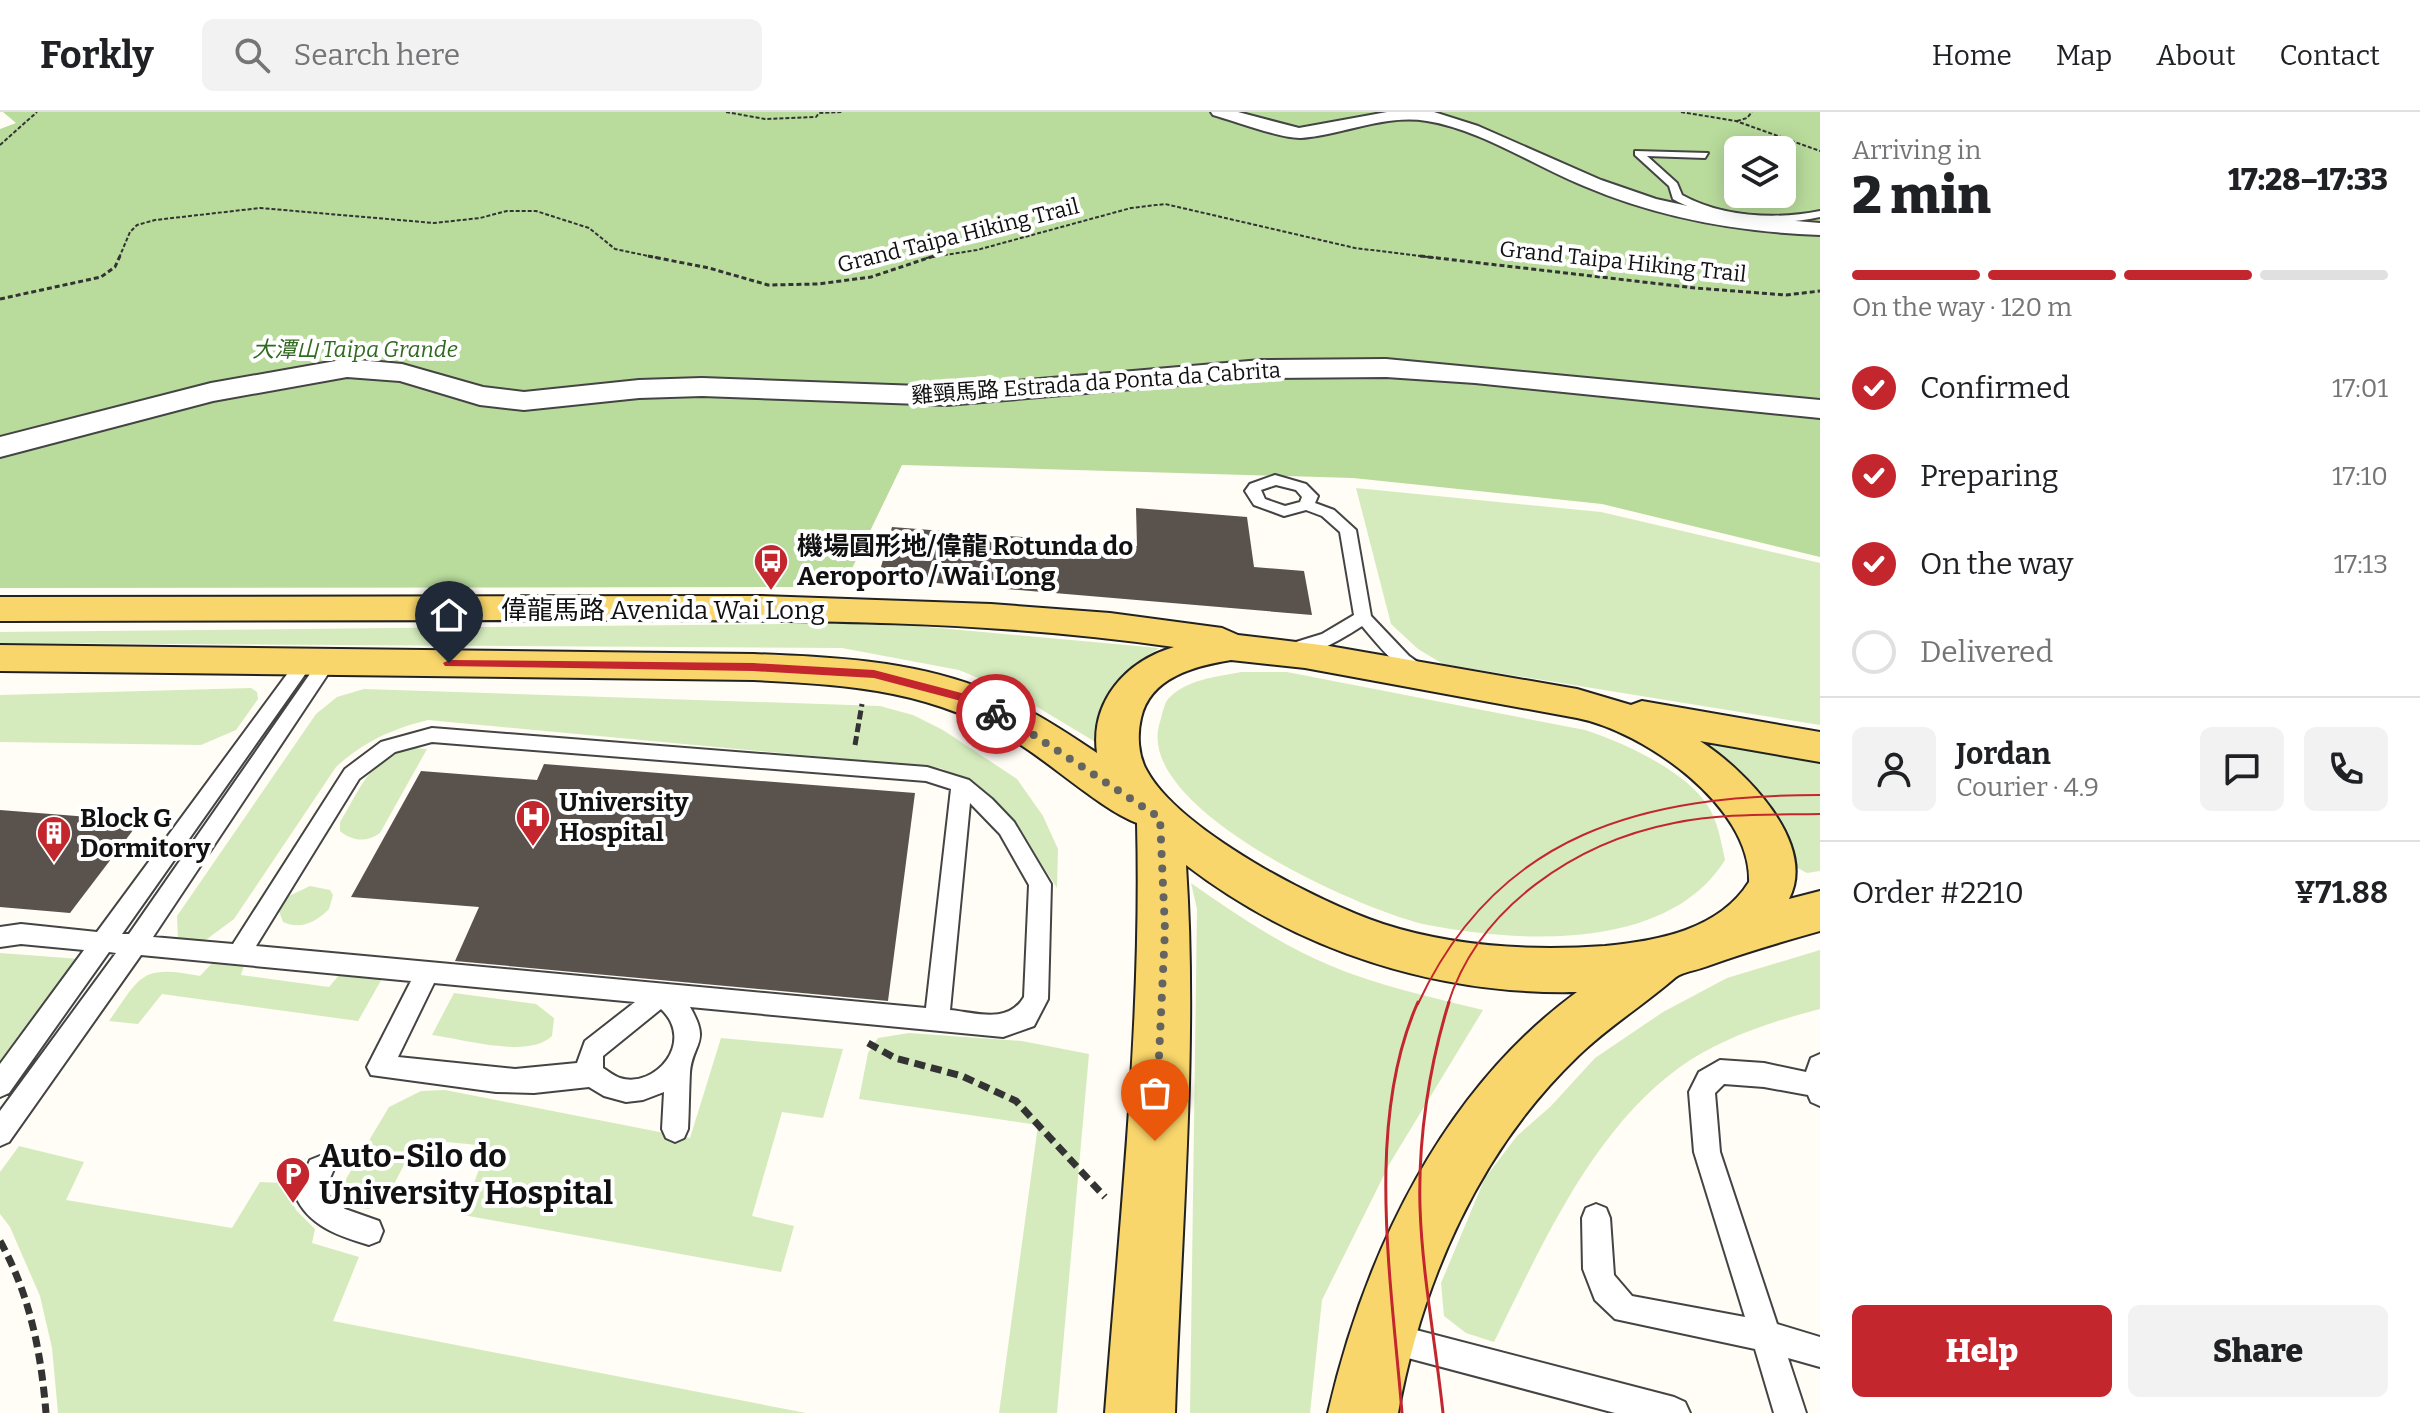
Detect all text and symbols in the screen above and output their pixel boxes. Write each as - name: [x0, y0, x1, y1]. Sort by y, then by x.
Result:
- search box: [202, 19, 762, 91]
- text: Forkly: [40, 32, 154, 78]
- icon: search: [230, 33, 274, 77]
- text: Search here: [294, 37, 460, 73]
- text: Home: [1932, 39, 2012, 72]
- text: Map: [2056, 39, 2112, 72]
- text: About: [2156, 39, 2236, 72]
- text: Contact: [2280, 39, 2380, 72]
- text: Arriving in: [1852, 135, 1981, 166]
- map controls: [1724, 136, 1796, 208]
- button: layers: [1724, 136, 1796, 208]
- text: 17:28–17:33: [2228, 162, 2388, 198]
- text: 2 min: [1852, 164, 1991, 227]
- street label: Grand Taipa Hiking Trail: [834, 192, 1082, 279]
- street label: Grand Taipa Hiking Trail: [1498, 235, 1748, 288]
- text: On the way · 120 m: [1852, 292, 2072, 323]
- park label: 大潭山 Taipa Grande: [252, 336, 458, 363]
- street label: 雞頸馬路 Estrada da Ponta da Cabrita: [910, 356, 1282, 409]
- icon: check: [1852, 366, 1896, 410]
- text: Confirmed: [1920, 370, 2070, 406]
- text: 17:01: [2332, 373, 2388, 404]
- icon: check: [1852, 454, 1896, 498]
- text: Preparing: [1920, 458, 2058, 494]
- text: 17:10: [2332, 461, 2388, 492]
- place label: 機場圓形地/偉龍 Rotunda do Aeroporto / Wai Long: [797, 531, 1133, 592]
- bus stop icon: 機場圓形地/偉龍 Rotunda do Aeroporto / Wai Long: [752, 542, 790, 592]
- icon: check: [1852, 542, 1896, 586]
- text: On the way: [1920, 546, 2073, 582]
- text: 17:13: [2334, 549, 2388, 580]
- pin: [415, 581, 483, 663]
- icon: home: [427, 593, 471, 637]
- street label: 偉龍馬路 Avenida Wai Long: [501, 595, 825, 626]
- text: Delivered: [1920, 634, 2053, 670]
- courier: [956, 674, 1036, 754]
- icon: bike: [974, 692, 1018, 736]
- button: person: [1852, 727, 1936, 811]
- button: chat: [2200, 727, 2284, 811]
- button: phone: [2304, 727, 2388, 811]
- text: Jordan: [1956, 736, 2051, 772]
- text: Courier · 4.9: [1956, 772, 2099, 803]
- place label: University Hospital: [559, 787, 689, 848]
- hospital icon: University Hospital: [514, 798, 552, 848]
- place label: Block G Dormitory: [80, 803, 211, 864]
- building icon: Block G Dormitory: [35, 814, 73, 864]
- text: Order #2210: [1852, 875, 2024, 911]
- text: ¥71.88: [2295, 875, 2388, 911]
- pin: [1121, 1059, 1189, 1141]
- icon: bag: [1133, 1071, 1177, 1115]
- place label: Auto-Silo do University Hospital: [319, 1137, 613, 1212]
- parking icon: Auto-Silo do University Hospital: [274, 1155, 312, 1205]
- button: Help: [1852, 1305, 2112, 1397]
- button: Share: [2128, 1305, 2388, 1397]

